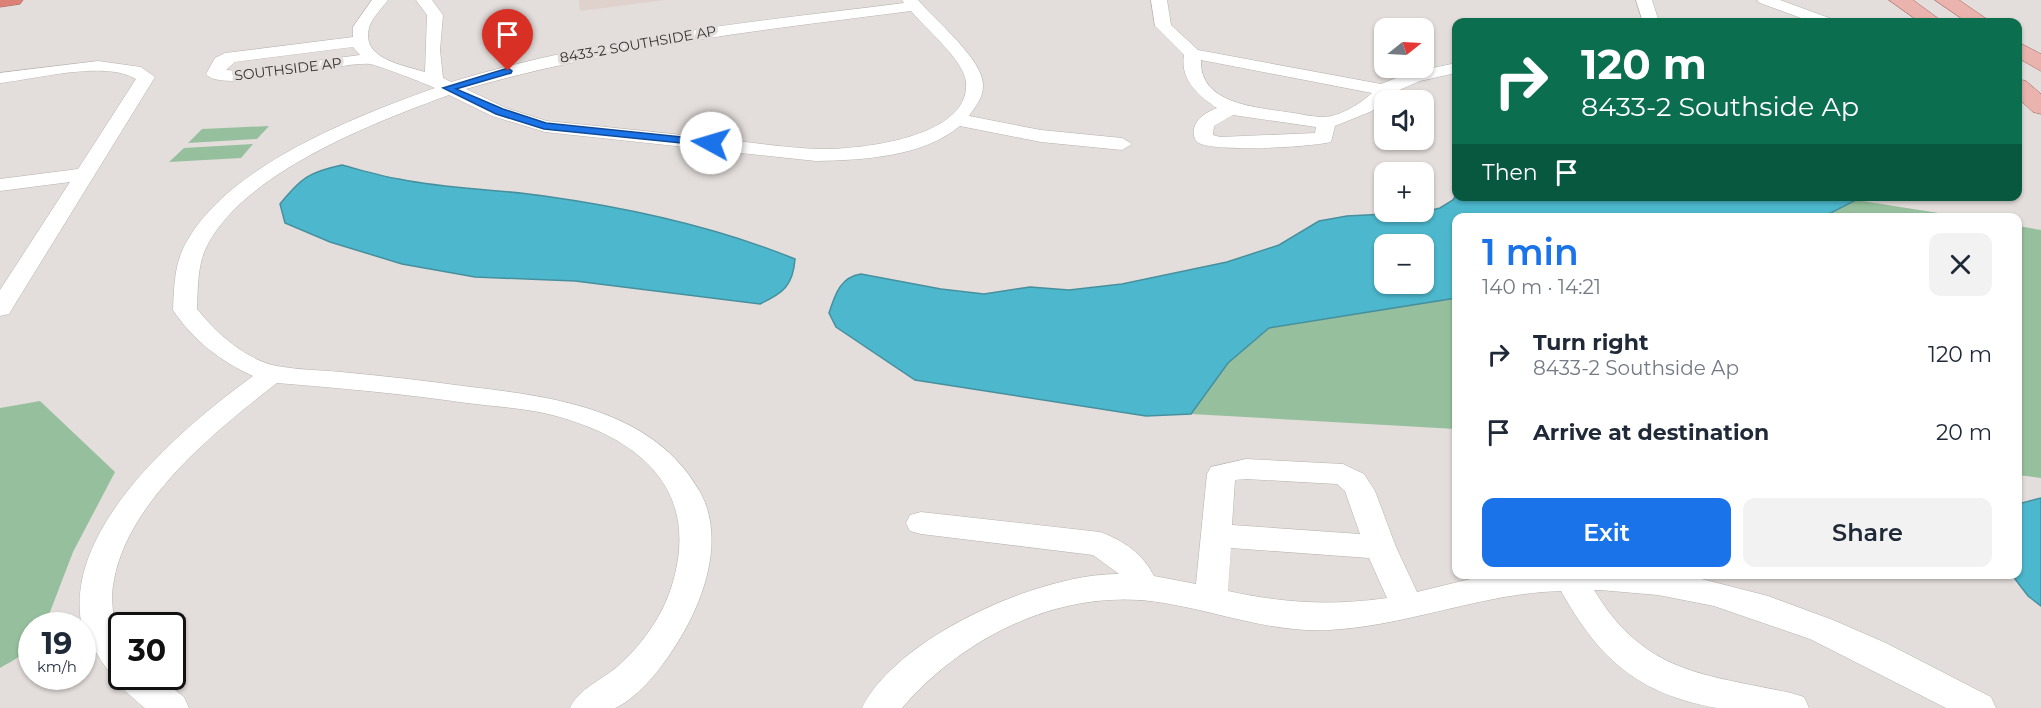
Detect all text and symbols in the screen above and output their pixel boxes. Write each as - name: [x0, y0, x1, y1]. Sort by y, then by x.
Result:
- pin: [482, 9, 533, 71]
- icon: arrive: [491, 18, 524, 51]
- north arrow: [1374, 18, 1434, 78]
- map controls: [1374, 18, 1434, 294]
- street label: 8433-2 SOUTHSIDE AP: [558, 21, 718, 67]
- text: 120 m: [1581, 38, 1707, 90]
- icon: right: [1482, 42, 1560, 120]
- street label: SOUTHSIDE AP: [233, 53, 343, 85]
- button: sound: [1374, 90, 1434, 150]
- text: 8433-2 Southside Ap: [1581, 90, 1859, 123]
- position arrow: [679, 111, 743, 175]
- icon: arrive: [1550, 156, 1583, 189]
- text: Then: [1482, 159, 1538, 186]
- button: +: [1374, 162, 1434, 222]
- text: 1 min: [1482, 230, 1579, 274]
- button: close: [1929, 233, 1992, 296]
- button: −: [1374, 234, 1434, 294]
- text: 140 m · 14:21: [1482, 275, 1601, 299]
- text: Turn right: [1533, 329, 1648, 356]
- icon: right: [1482, 338, 1515, 371]
- text: 120 m: [1928, 341, 1992, 368]
- text: 8433-2 Southside Ap: [1533, 356, 1739, 380]
- icon: arrive: [1482, 416, 1515, 449]
- text: Arrive at destination: [1533, 419, 1769, 446]
- text: 20 m: [1936, 419, 1992, 446]
- button: Exit: [1482, 498, 1731, 567]
- button: Share: [1743, 498, 1992, 567]
- speed limit sign: 30: [108, 612, 186, 690]
- text: 19: [42, 625, 72, 662]
- text: km/h: [37, 657, 77, 676]

